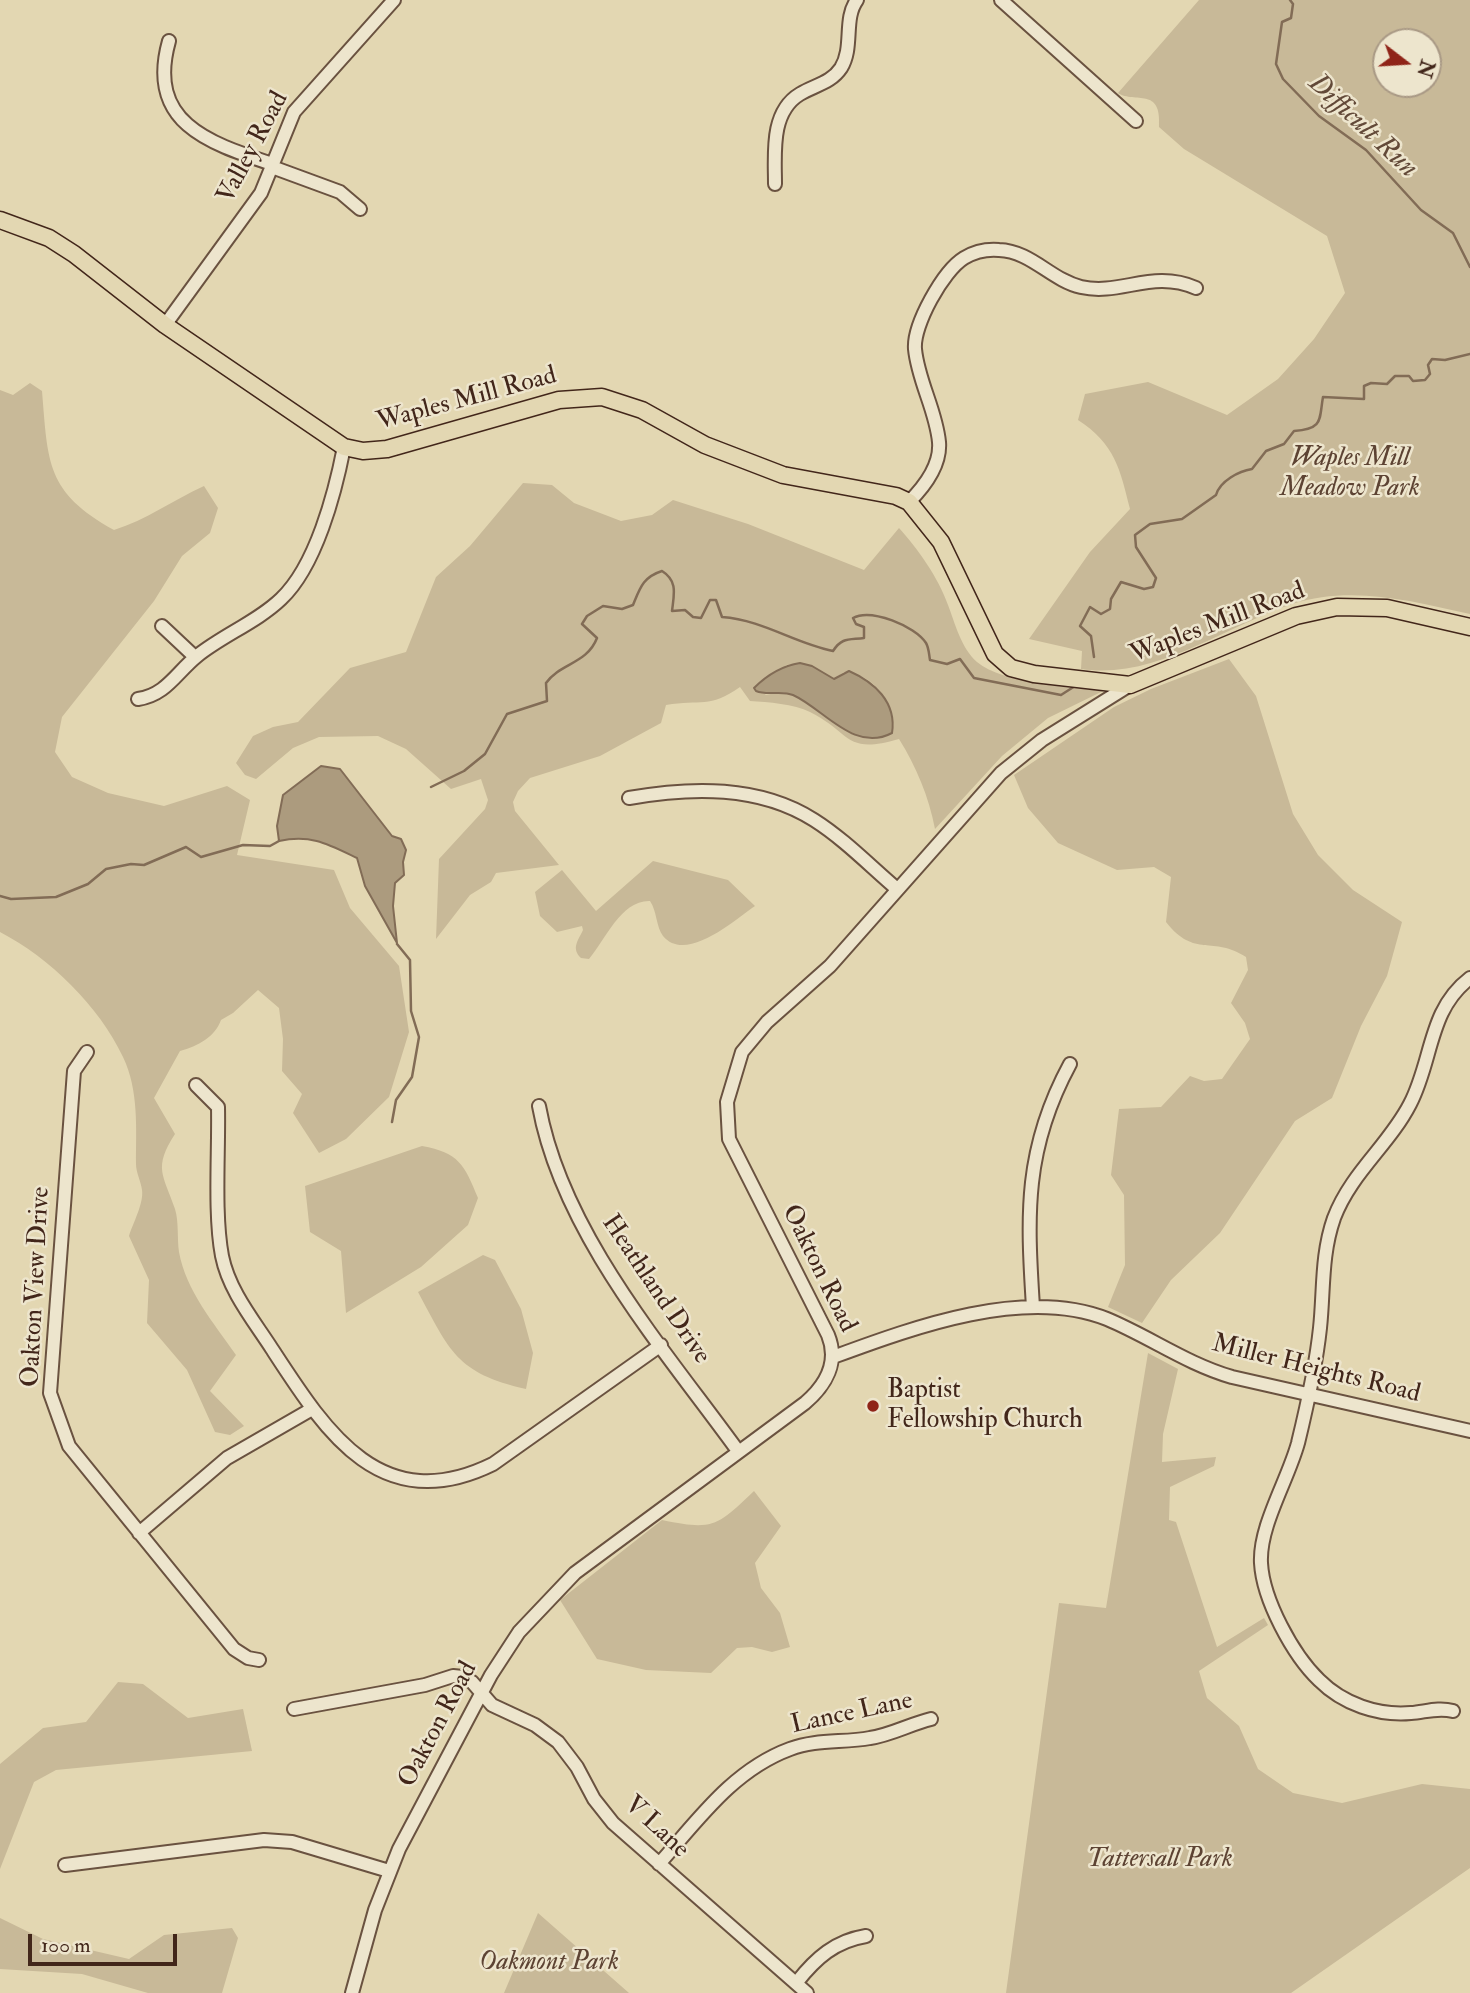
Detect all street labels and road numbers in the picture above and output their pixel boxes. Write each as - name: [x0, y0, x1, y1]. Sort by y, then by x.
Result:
- street label: Valley Road: [212, 87, 296, 209]
- street label: Waples Mill Road: [374, 361, 560, 439]
- street label: Waples Mill Road: [1126, 576, 1310, 672]
- street label: Oakton View Drive: [16, 1186, 58, 1388]
- street label: Oakton Road: [774, 1200, 862, 1338]
- street label: Heathland Drive: [594, 1210, 716, 1370]
- street label: Miller Heights Road: [1209, 1329, 1423, 1411]
- street label: Oakton Road: [393, 1657, 485, 1793]
- street label: Lance Lane: [788, 1686, 916, 1742]
- street label: V Lane: [617, 1790, 695, 1866]

